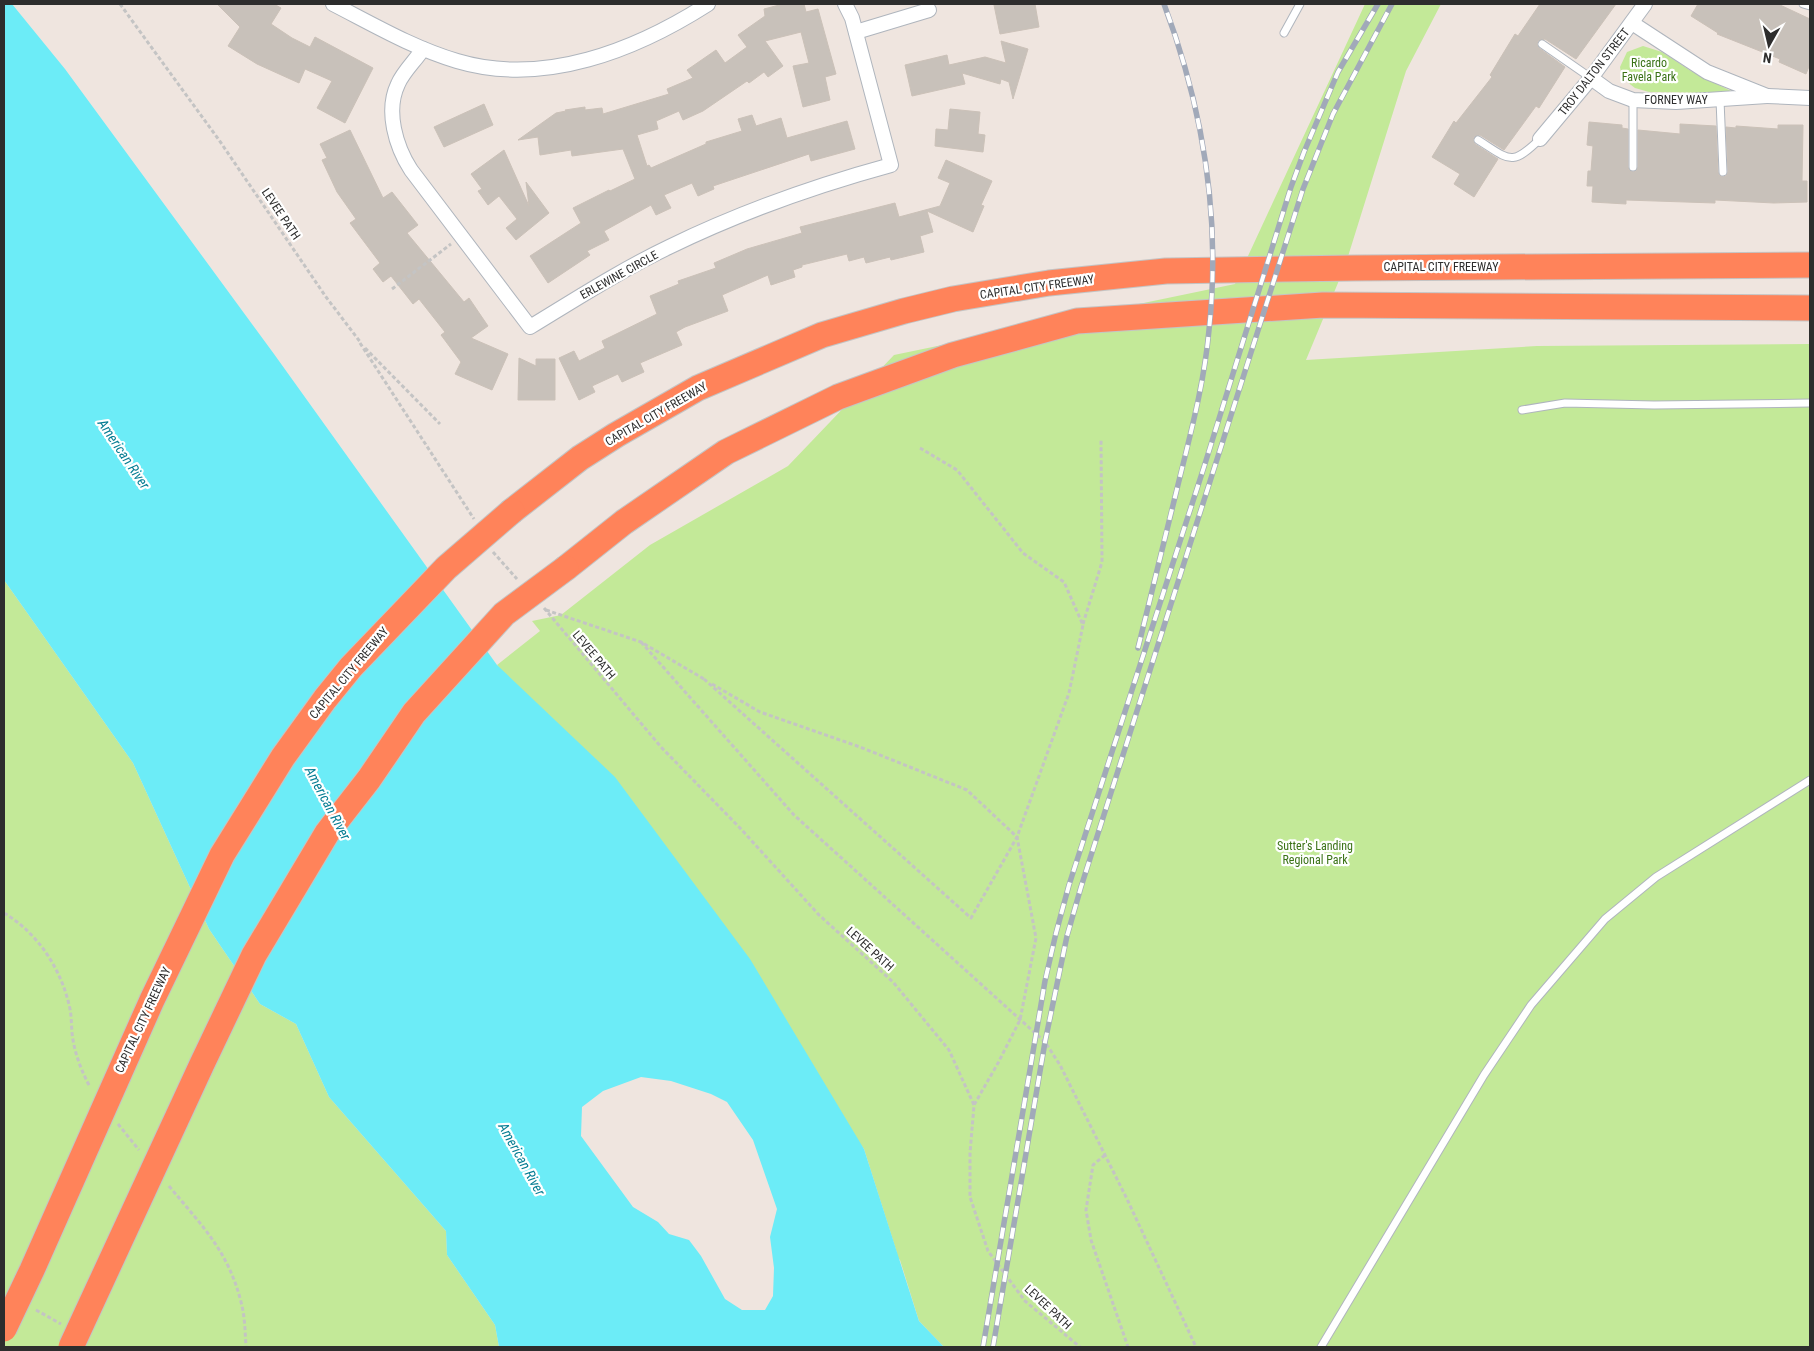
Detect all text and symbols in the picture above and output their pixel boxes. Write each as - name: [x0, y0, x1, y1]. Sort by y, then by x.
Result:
- north arrow: [1744, 20, 1794, 70]
- street label: TROY DALTON STREET: [1556, 26, 1632, 118]
- text: N: [1762, 49, 1773, 66]
- park label: Ricardo Favela Park: [1622, 56, 1677, 84]
- street label: FORNEY WAY: [1644, 93, 1708, 107]
- street label: LEVEE PATH: [259, 186, 303, 242]
- street label: ERLEWINE CIRCLE: [578, 248, 660, 302]
- street label: CAPITAL CITY FREEWAY: [1383, 260, 1499, 274]
- street label: CAPITAL CITY FREEWAY: [979, 272, 1096, 302]
- street label: CAPITAL CITY FREEWAY: [603, 379, 710, 449]
- water label: American River: [94, 415, 154, 493]
- street label: CAPITAL CITY FREEWAY: [307, 624, 392, 722]
- street label: LEVEE PATH: [570, 628, 618, 682]
- water label: American River: [302, 763, 354, 843]
- park label: Sutter's Landing Regional Park: [1277, 839, 1353, 867]
- street label: LEVEE PATH: [843, 924, 897, 974]
- street label: CAPITAL CITY FREEWAY: [112, 964, 174, 1075]
- water label: American River: [495, 1119, 549, 1199]
- street label: LEVEE PATH: [1022, 1282, 1074, 1332]

